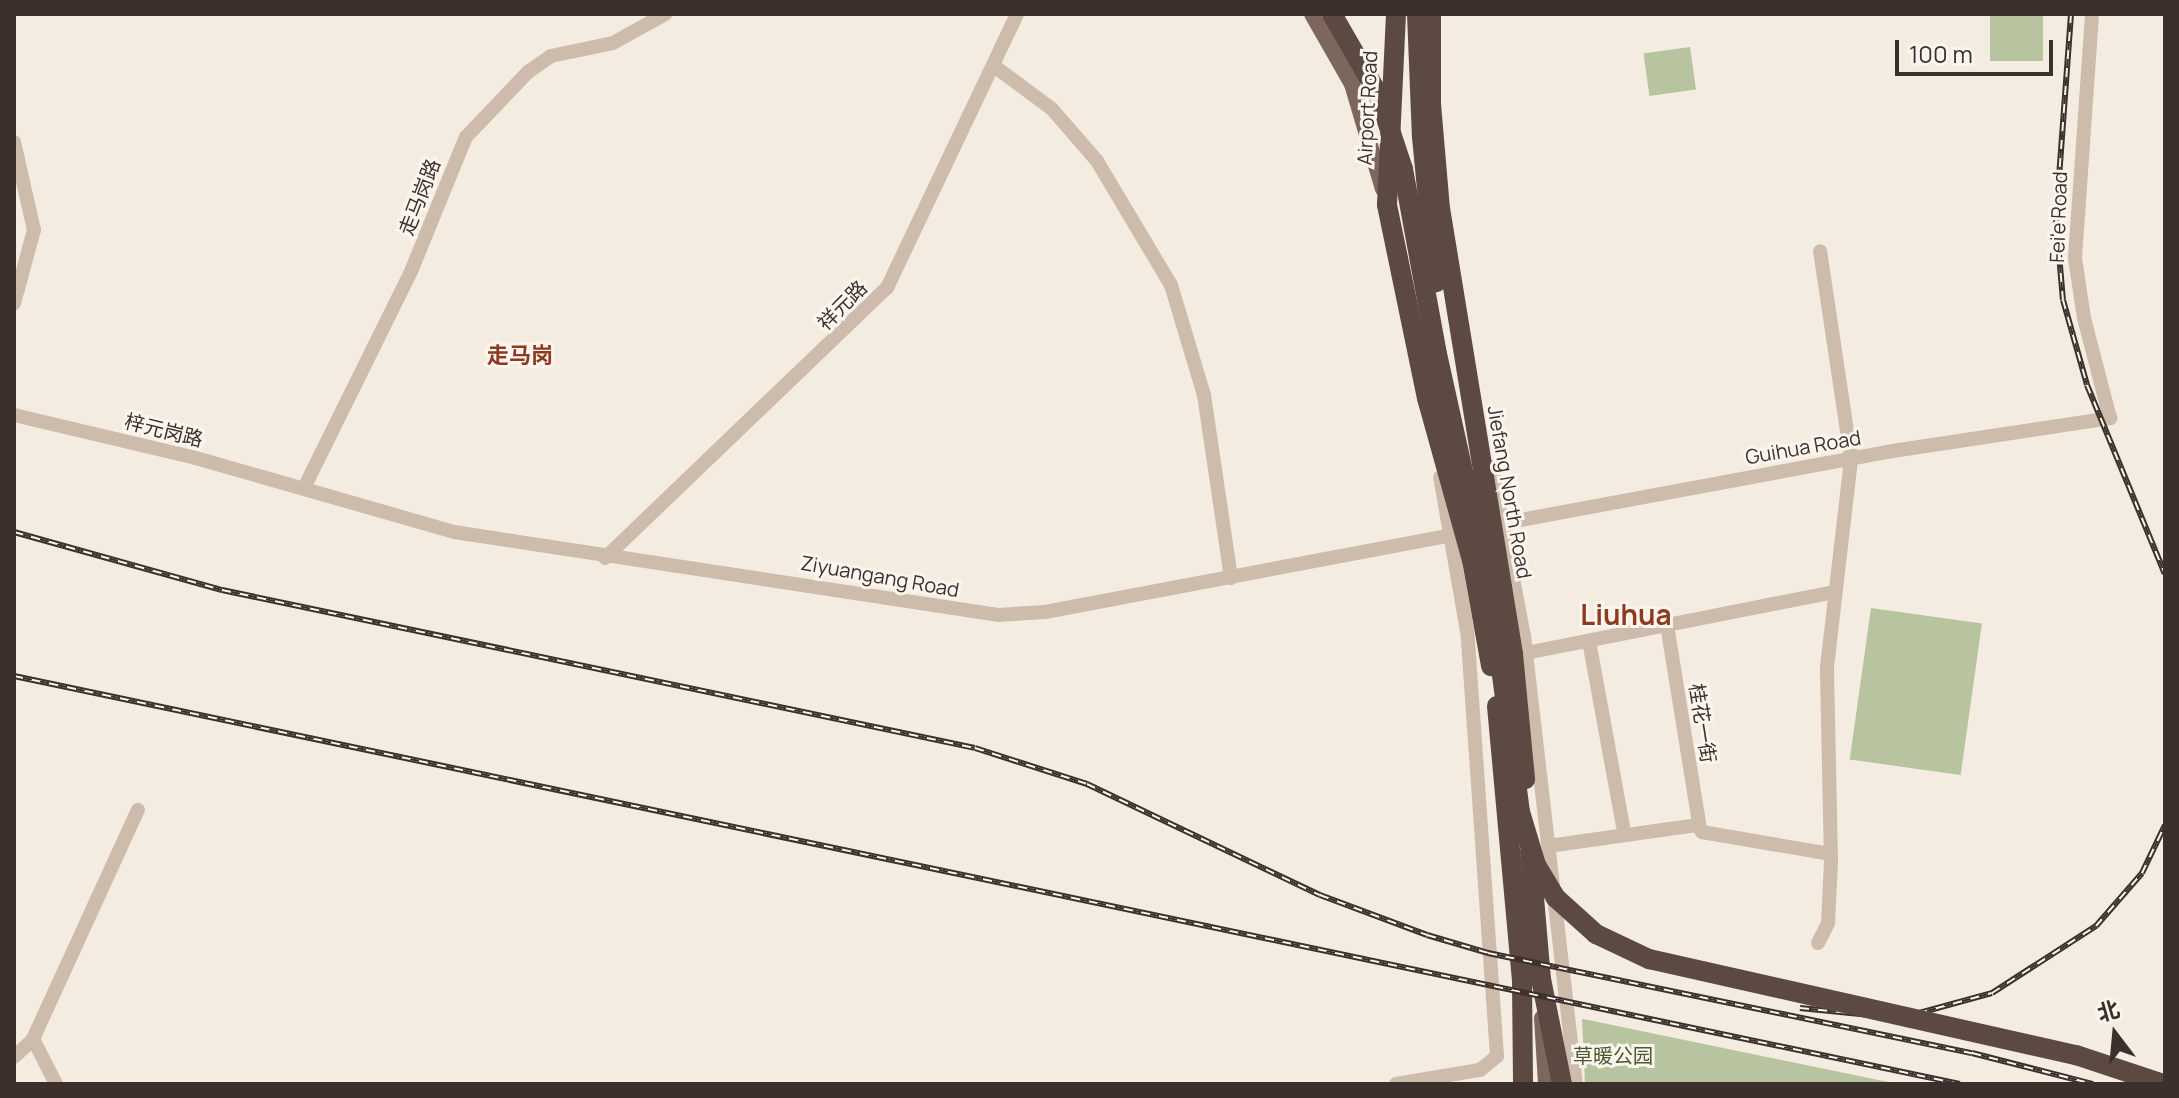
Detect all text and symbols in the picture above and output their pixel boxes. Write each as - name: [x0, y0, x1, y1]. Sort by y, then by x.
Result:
- scale bar: [1899, 24, 2057, 74]
- text: 100 m: [1909, 37, 1973, 70]
- street label: Airport Road: [1352, 50, 1382, 166]
- street label: 走马岗路: [393, 155, 445, 239]
- street label: Fei'e Road: [2044, 171, 2072, 263]
- street label: 祥元路: [812, 275, 872, 335]
- district label: 走马岗: [487, 343, 553, 369]
- street label: Jiefang North Road: [1483, 404, 1537, 580]
- street label: 梓元岗路: [122, 409, 206, 451]
- street label: Guihua Road: [1743, 425, 1863, 469]
- street label: Ziyuangang Road: [799, 550, 961, 602]
- district label: Liuhua: [1580, 597, 1672, 631]
- street label: 桂花一街: [1685, 682, 1721, 764]
- text: 北: [2094, 993, 2123, 1028]
- north arrow: [2075, 994, 2155, 1074]
- park label: 草暖公园: [1573, 1043, 1653, 1067]

